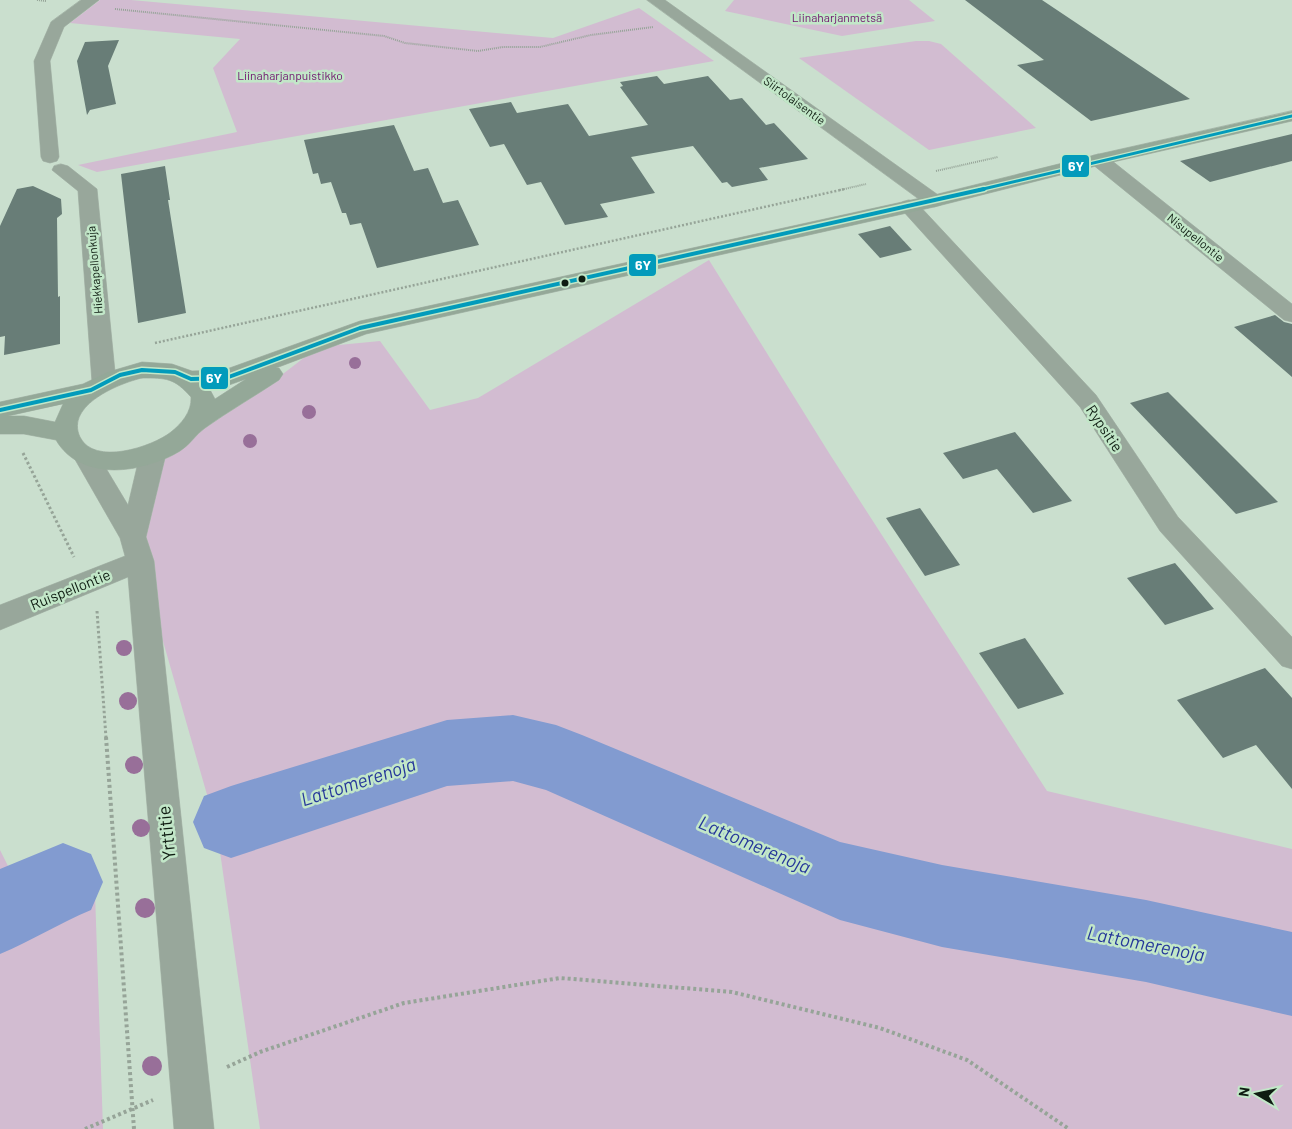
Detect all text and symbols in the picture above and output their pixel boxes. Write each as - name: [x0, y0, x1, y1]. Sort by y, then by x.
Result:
- park label: Liinaharjanmetsä: [792, 10, 882, 24]
- park label: Liinaharjanpuistikko: [237, 68, 343, 82]
- street label: Siirtolaisentie: [761, 73, 829, 127]
- line badge: 6Y: [1061, 154, 1090, 178]
- text: 6Y: [1068, 157, 1084, 174]
- street label: Nisupellontie: [1165, 210, 1227, 264]
- street label: Hiekkapellonkuja: [83, 225, 105, 315]
- line badge: 6Y: [628, 253, 657, 277]
- text: 6Y: [635, 256, 651, 273]
- unlabelled marker: [577, 274, 587, 284]
- unlabelled marker: [560, 278, 570, 288]
- line badge: 6Y: [200, 366, 229, 390]
- text: 6Y: [206, 369, 222, 386]
- street label: Rypsitie: [1083, 401, 1127, 455]
- street label: Ruispellontie: [27, 565, 113, 613]
- water label: Lattomerenoja: [298, 752, 418, 810]
- street label: Yrttitie: [152, 805, 180, 861]
- water label: Lattomerenoja: [696, 810, 814, 878]
- water label: Lattomerenoja: [1085, 920, 1207, 966]
- north arrow: [1232, 1069, 1282, 1119]
- text: N: [1235, 1086, 1253, 1098]

